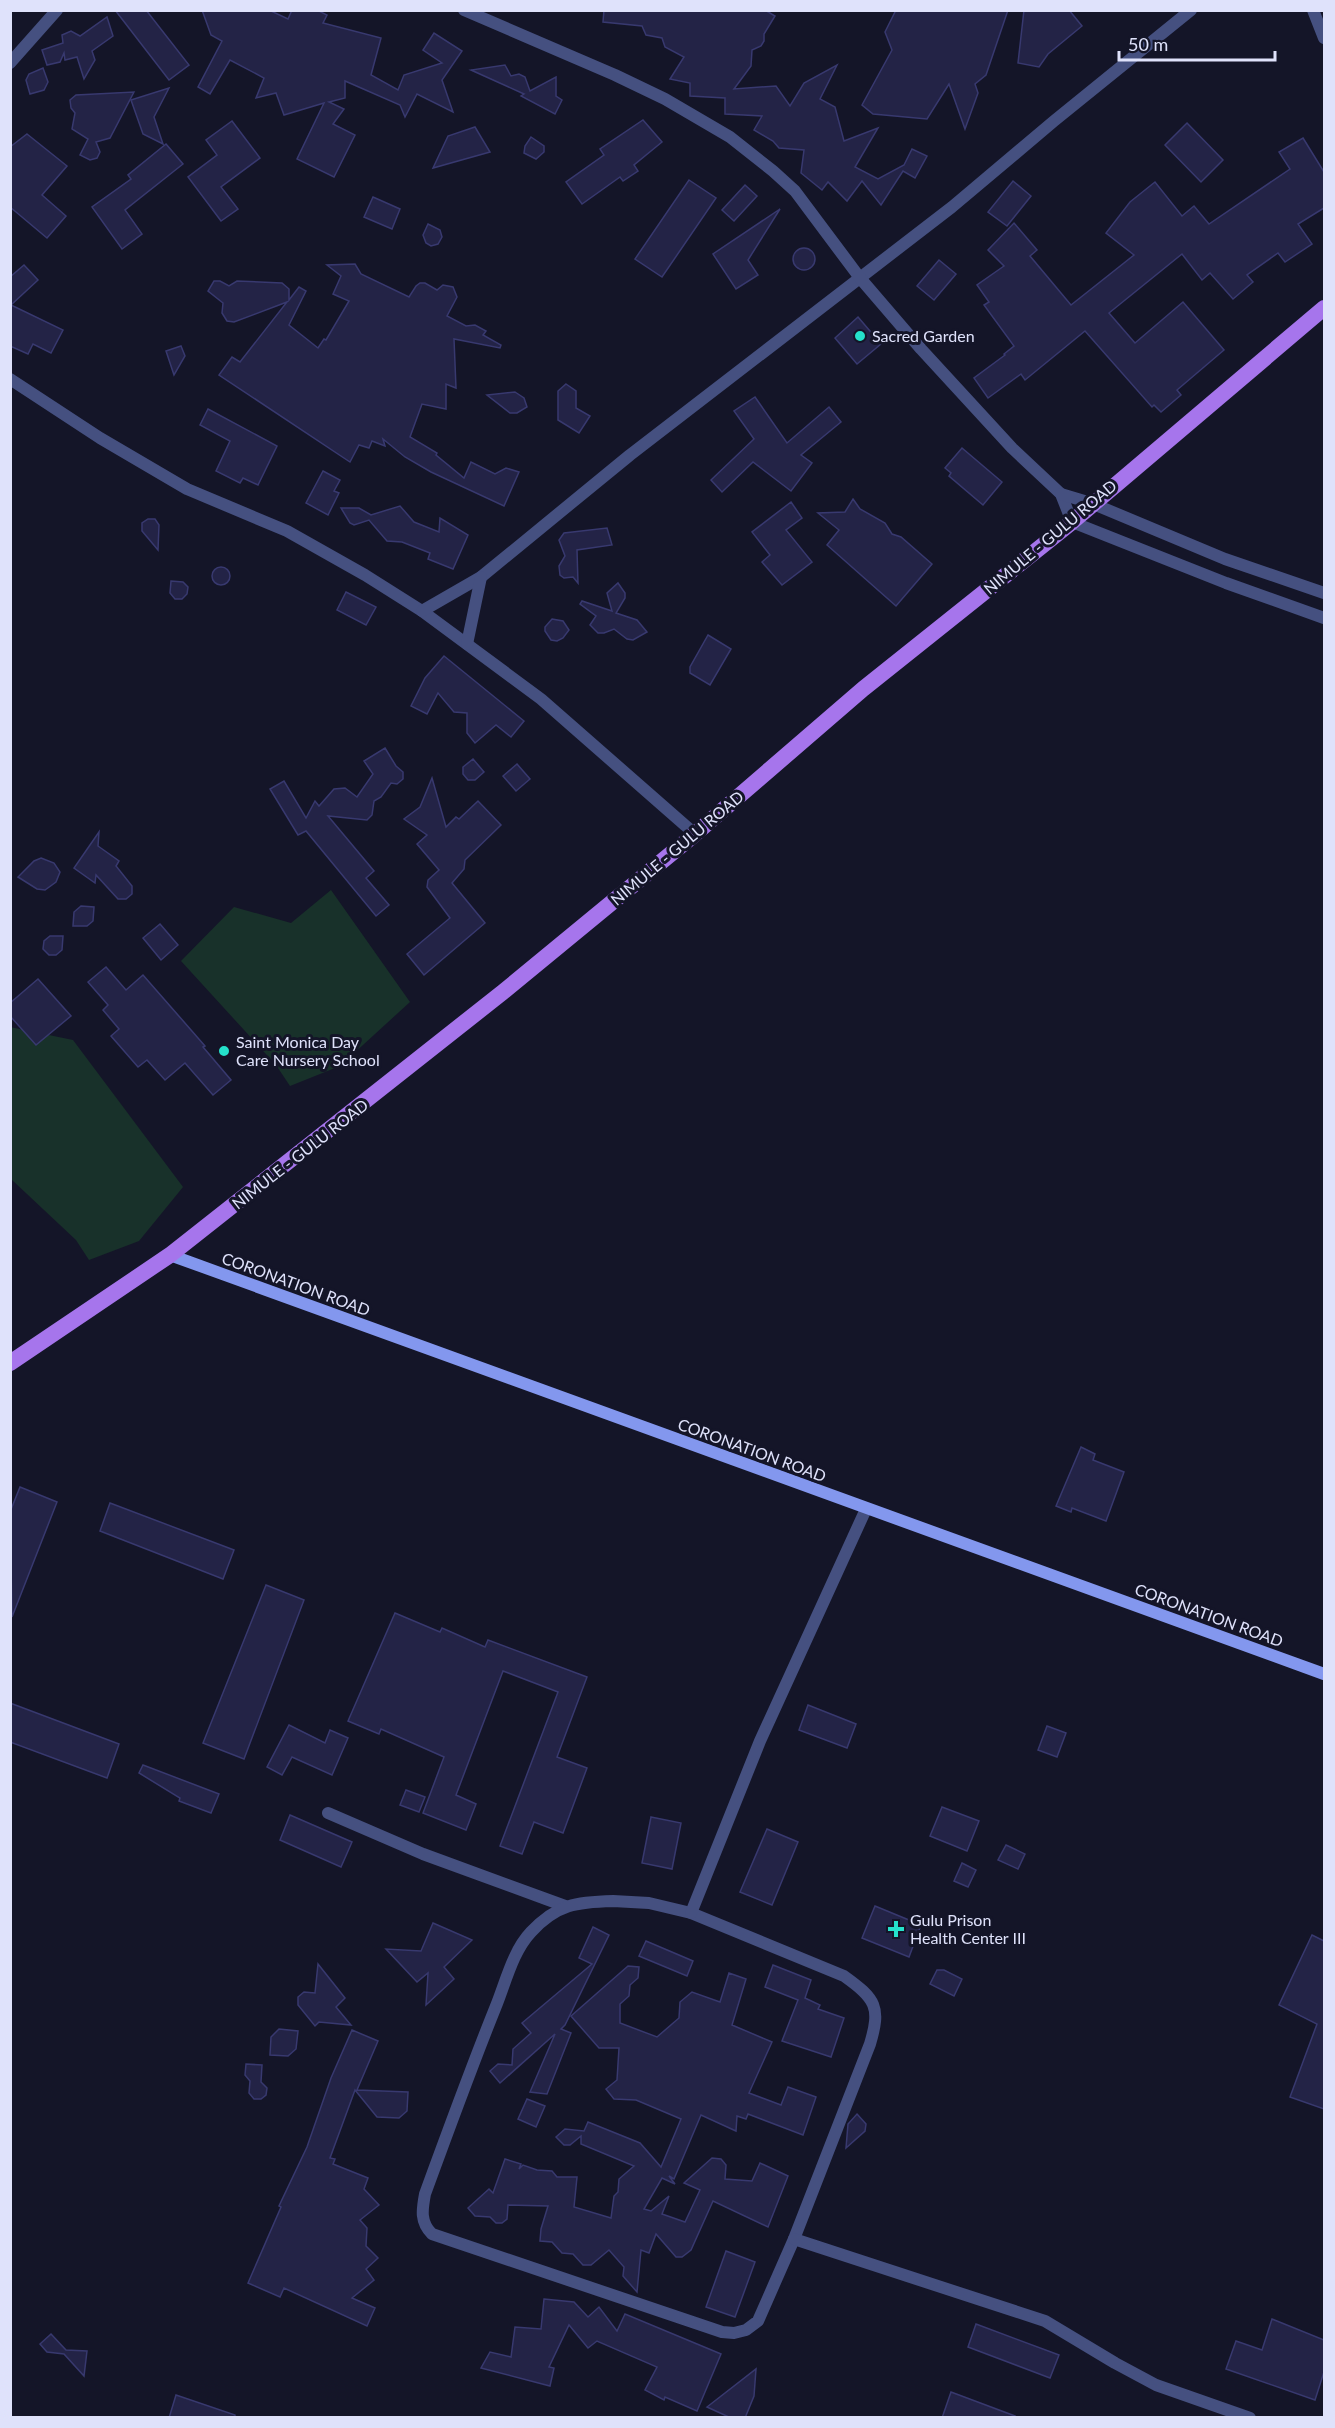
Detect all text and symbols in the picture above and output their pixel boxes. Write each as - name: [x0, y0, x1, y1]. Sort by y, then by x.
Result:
- scale bar: [1119, 24, 1275, 62]
- text: 50 m: [1128, 33, 1168, 55]
- place label: Sacred Garden: [872, 326, 975, 345]
- marker: Sacred Garden: [853, 329, 867, 343]
- street label: NIMULE - GULU ROAD: [979, 476, 1120, 598]
- street label: NIMULE - GULU ROAD: [606, 787, 747, 909]
- place label: Saint Monica Day Care Nursery School: [236, 1032, 380, 1069]
- marker: Saint Monica Day Care Nursery School: [217, 1044, 231, 1058]
- street label: NIMULE - GULU ROAD: [228, 1095, 372, 1213]
- street label: CORONATION ROAD: [219, 1248, 373, 1319]
- street label: CORONATION ROAD: [675, 1414, 829, 1485]
- street label: CORONATION ROAD: [1132, 1579, 1286, 1650]
- place label: Gulu Prison Health Center III: [910, 1910, 1026, 1947]
- marker: Gulu Prison Health Center III: [887, 1920, 905, 1938]

